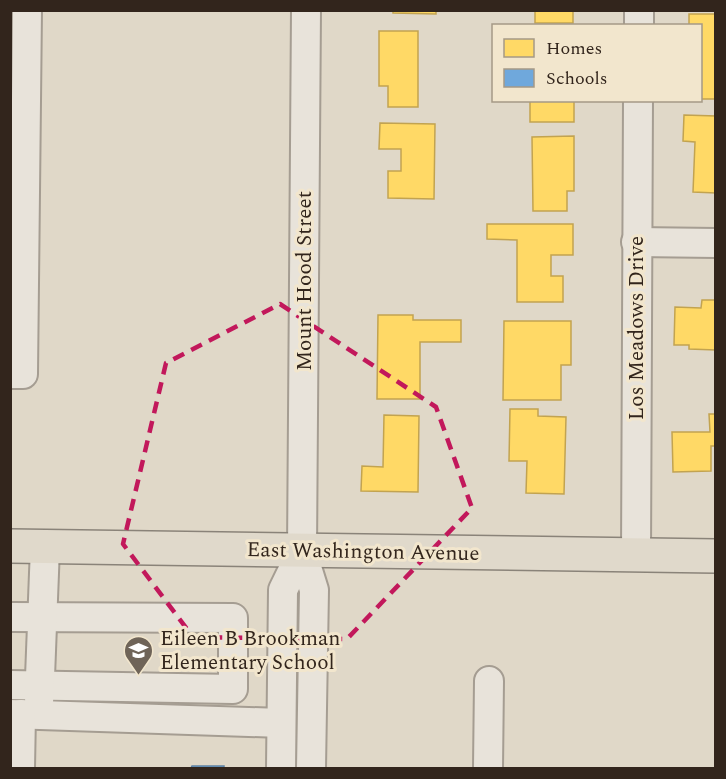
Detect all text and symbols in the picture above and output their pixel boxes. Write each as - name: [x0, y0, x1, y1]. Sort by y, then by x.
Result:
- legend: [492, 24, 702, 102]
- text: Homes: [546, 35, 602, 62]
- text: Schools: [546, 65, 608, 92]
- street label: Mount Hood Street: [289, 191, 321, 371]
- street label: Los Meadows Drive: [621, 236, 653, 420]
- street label: East Washington Avenue: [246, 534, 480, 570]
- place label: Eileen B Brookman Elementary School: [160, 623, 340, 679]
- school or university icon: Eileen B Brookman Elementary School: [123, 634, 155, 676]

